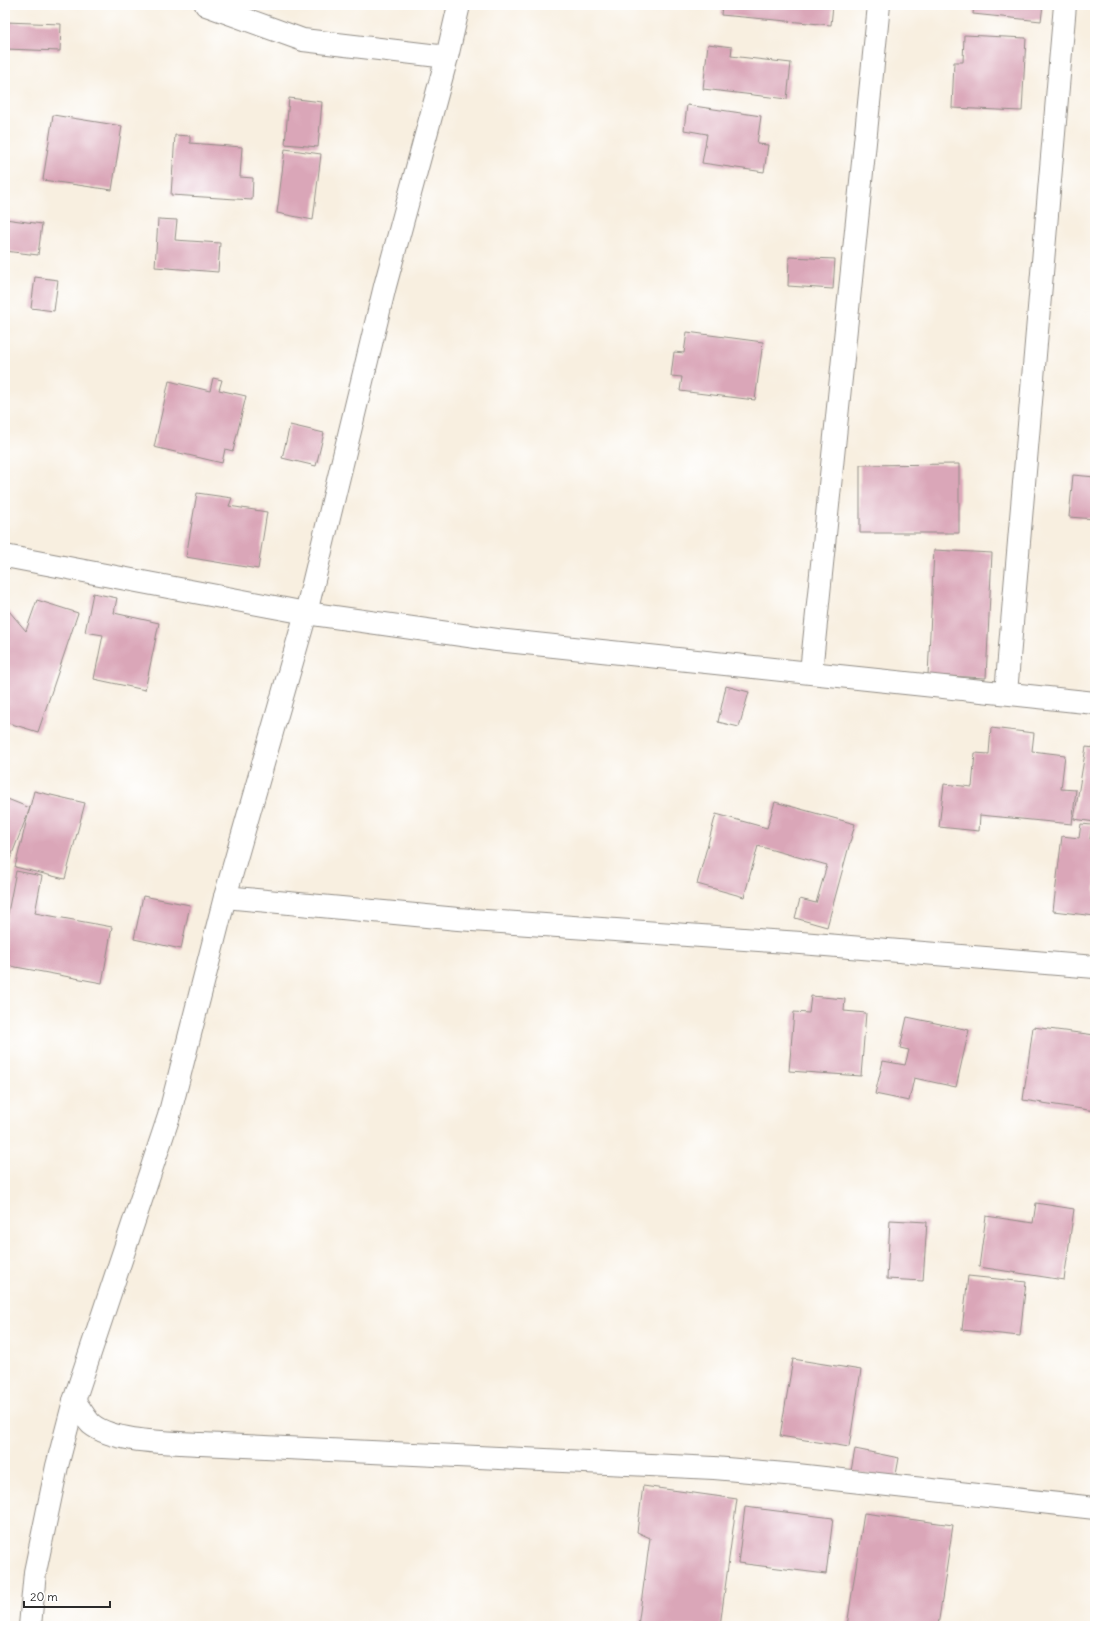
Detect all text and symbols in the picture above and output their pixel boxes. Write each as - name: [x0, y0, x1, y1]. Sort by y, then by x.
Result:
- scale bar: [24, 1583, 110, 1609]
- text: 20 m: [30, 1589, 58, 1604]

